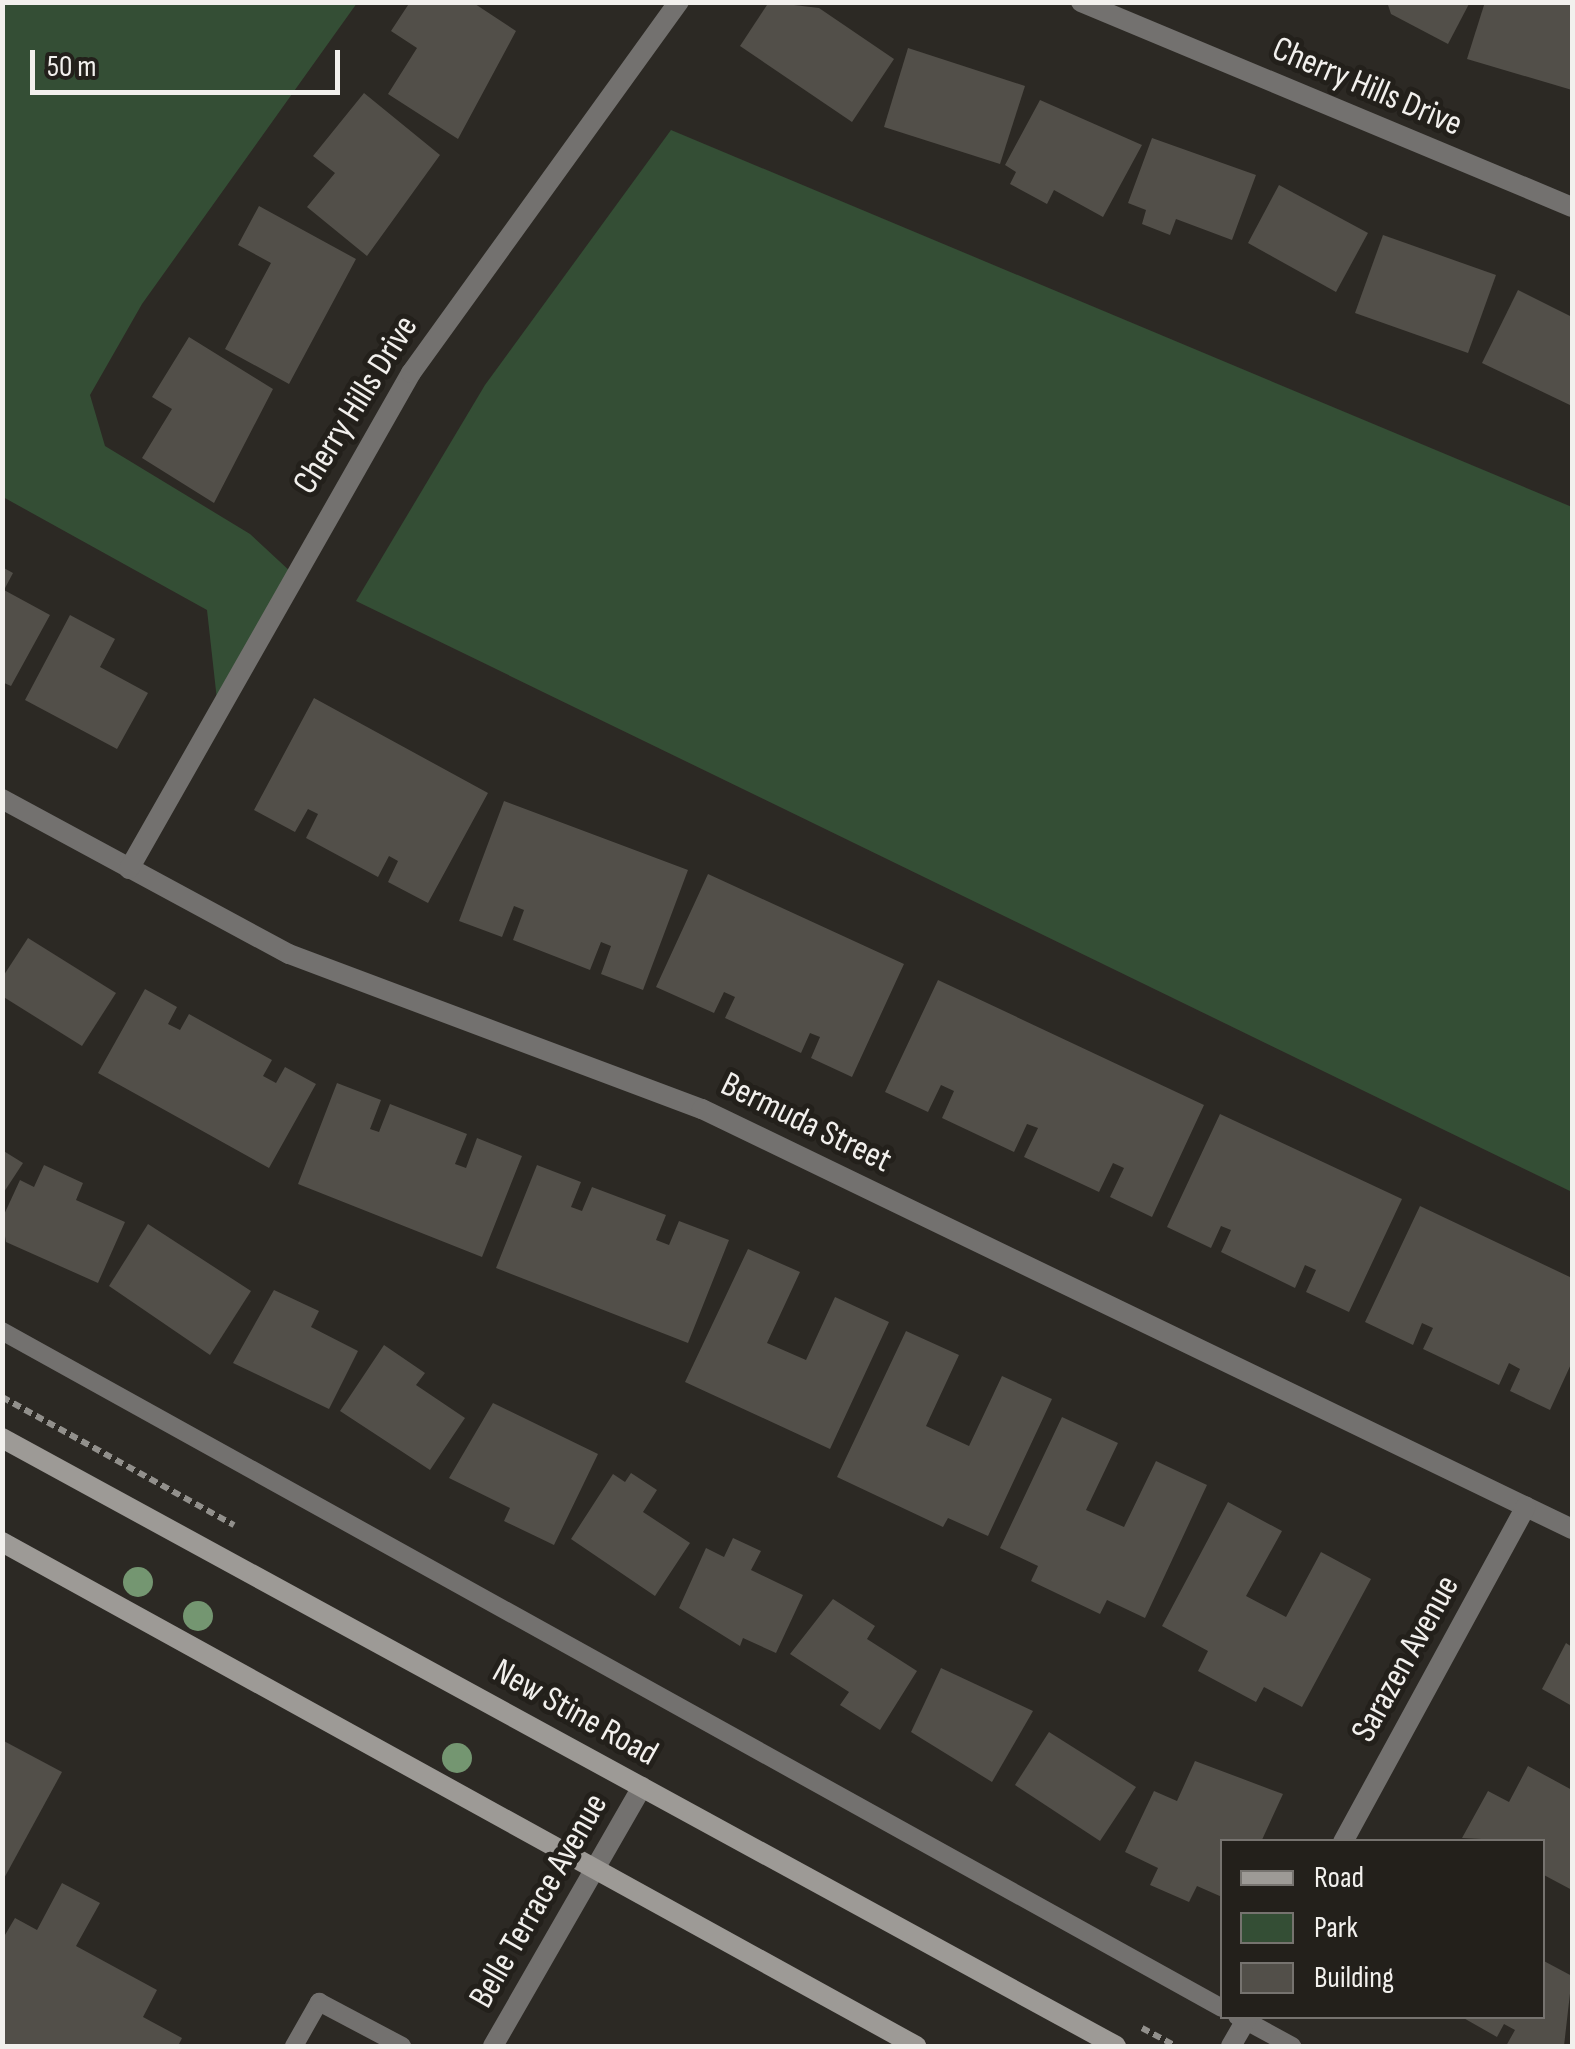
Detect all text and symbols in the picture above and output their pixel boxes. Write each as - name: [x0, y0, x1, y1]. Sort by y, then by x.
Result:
- street label: Cherry Hills Drive: [1266, 28, 1468, 146]
- scale bar: [35, 30, 345, 92]
- text: 50 m: [47, 49, 96, 85]
- street label: Cherry Hills Drive: [285, 308, 427, 502]
- street label: Bermuda Street: [714, 1064, 898, 1182]
- street label: Sarazen Avenue: [1343, 1568, 1469, 1750]
- street label: New Stine Road: [485, 1650, 665, 1776]
- street label: Belle Terrace Avenue: [461, 1786, 617, 2016]
- legend: [1220, 1839, 1545, 2019]
- text: Road: [1314, 1860, 1364, 1896]
- text: Park: [1314, 1910, 1358, 1946]
- text: Building: [1314, 1960, 1394, 1996]

